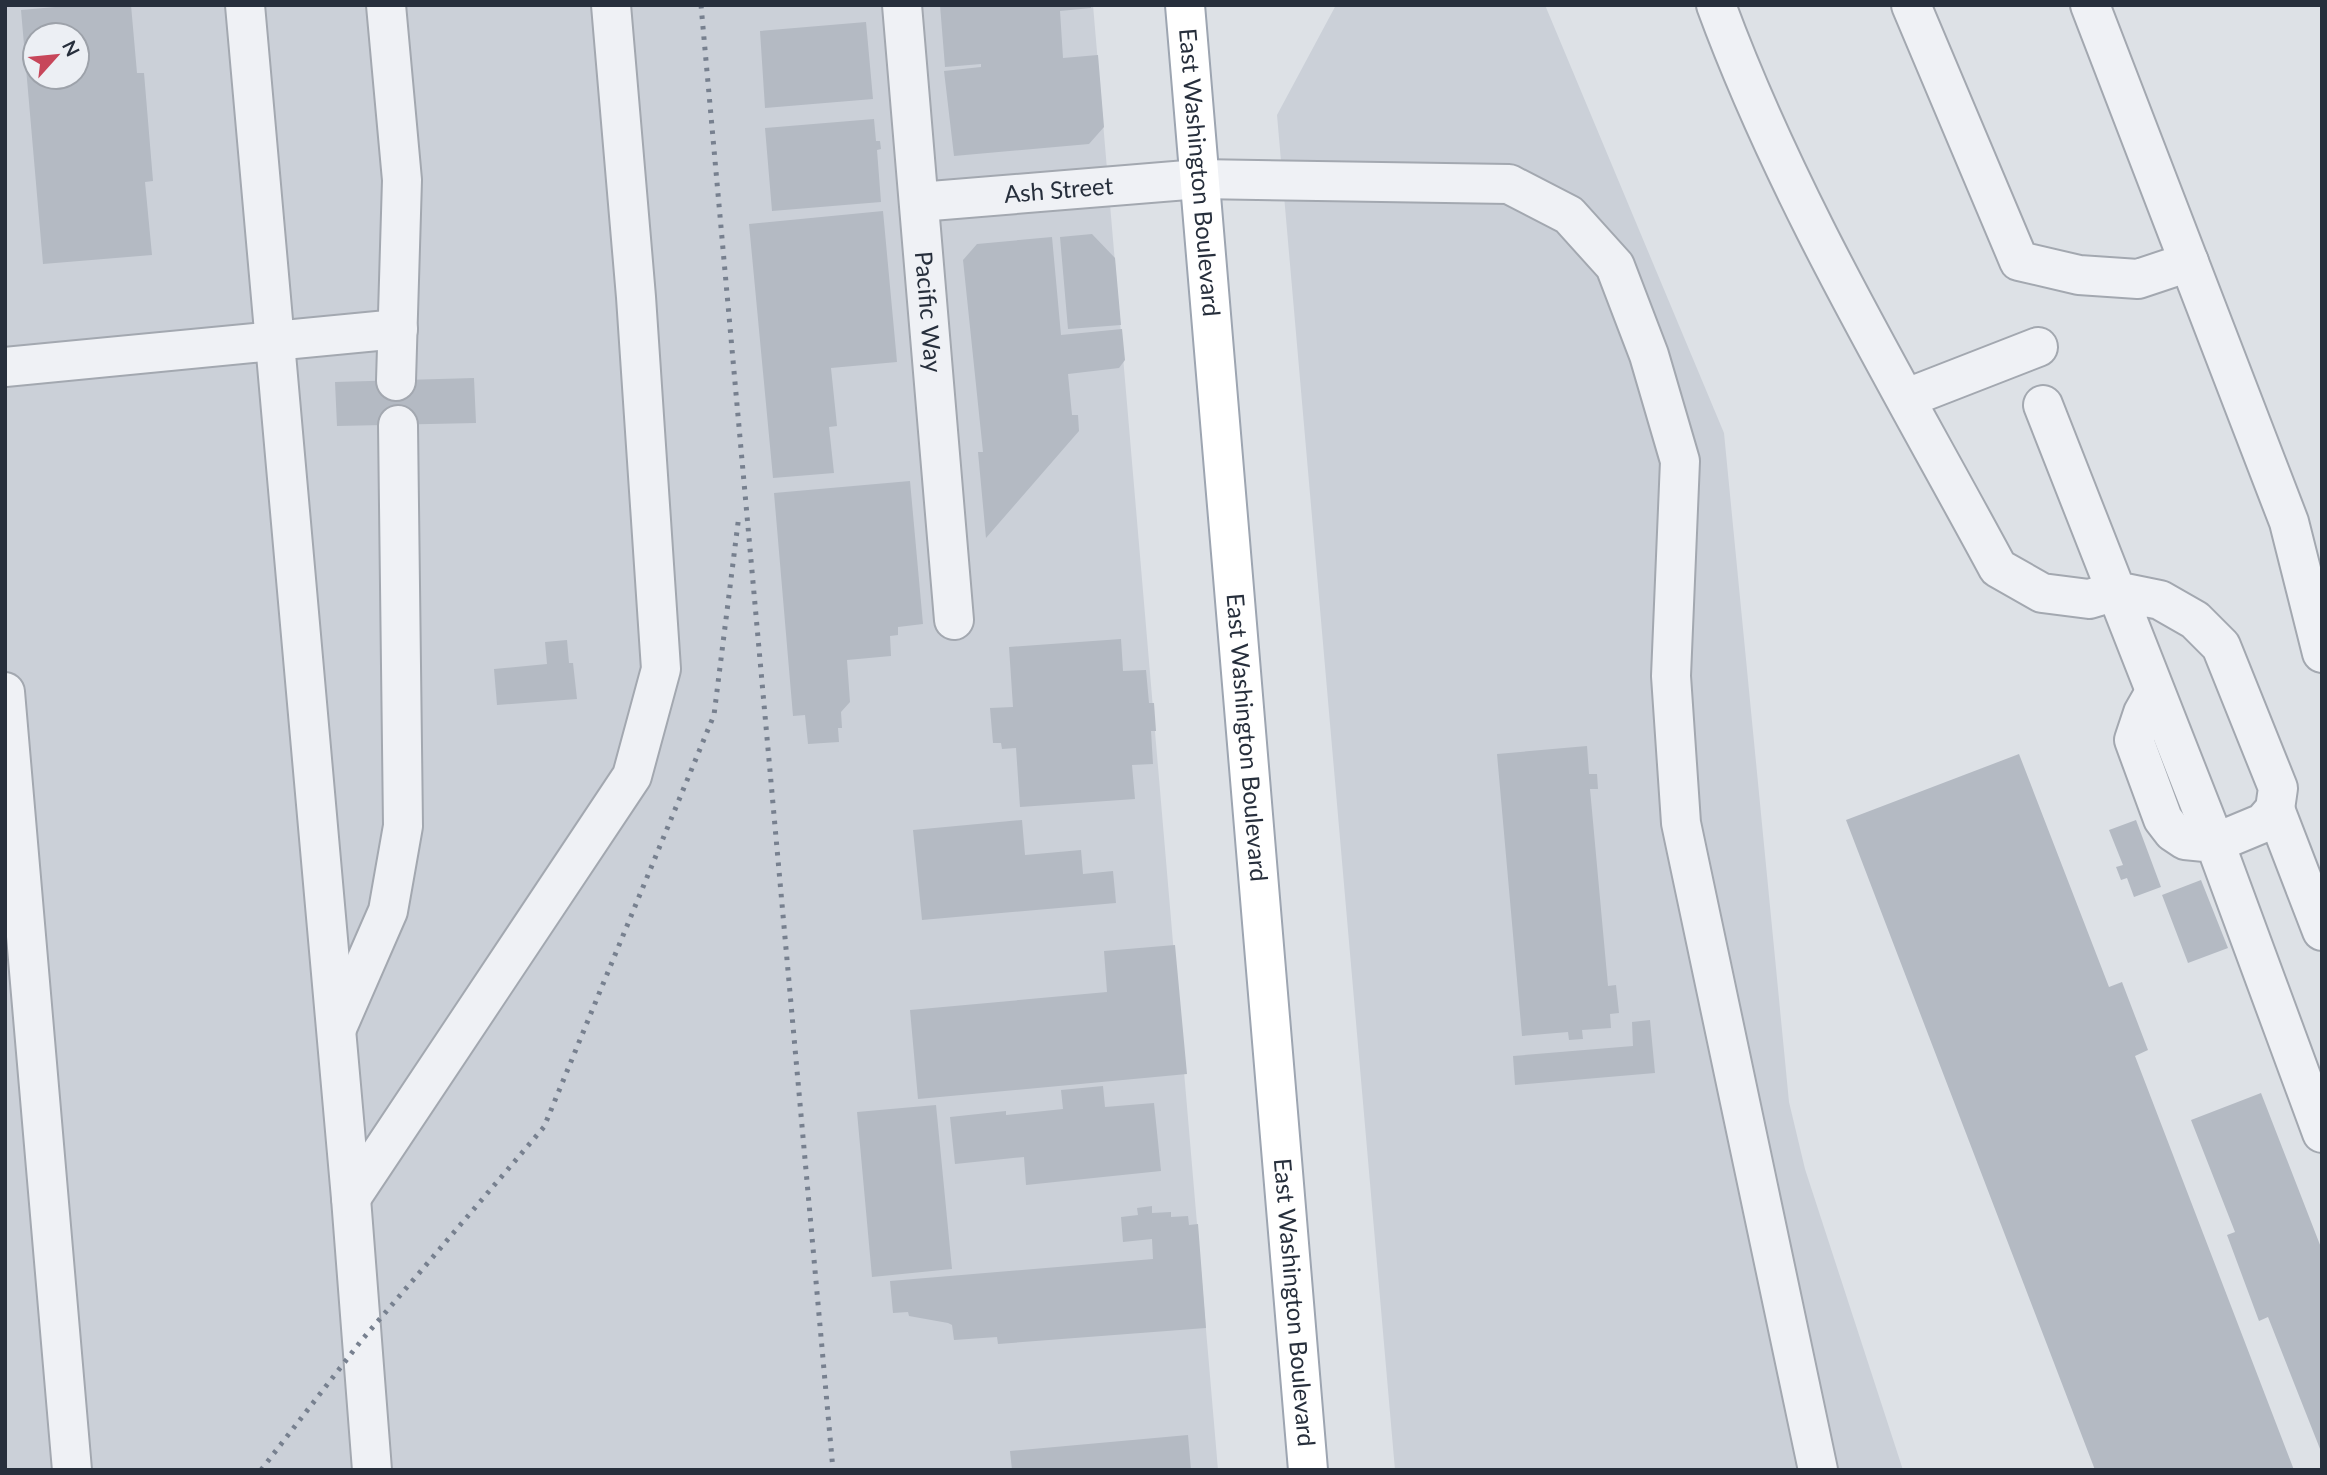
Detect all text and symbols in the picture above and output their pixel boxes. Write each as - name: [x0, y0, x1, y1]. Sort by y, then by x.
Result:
- north arrow: [21, 21, 91, 91]
- street label: East Washington Boulevard: [1174, 27, 1227, 318]
- text: N: [58, 36, 85, 60]
- street label: Ash Street: [1003, 170, 1115, 208]
- street label: Pacific Way: [910, 250, 949, 374]
- street label: East Washington Boulevard: [1221, 592, 1275, 883]
- street label: East Washington Boulevard: [1269, 1157, 1322, 1448]

